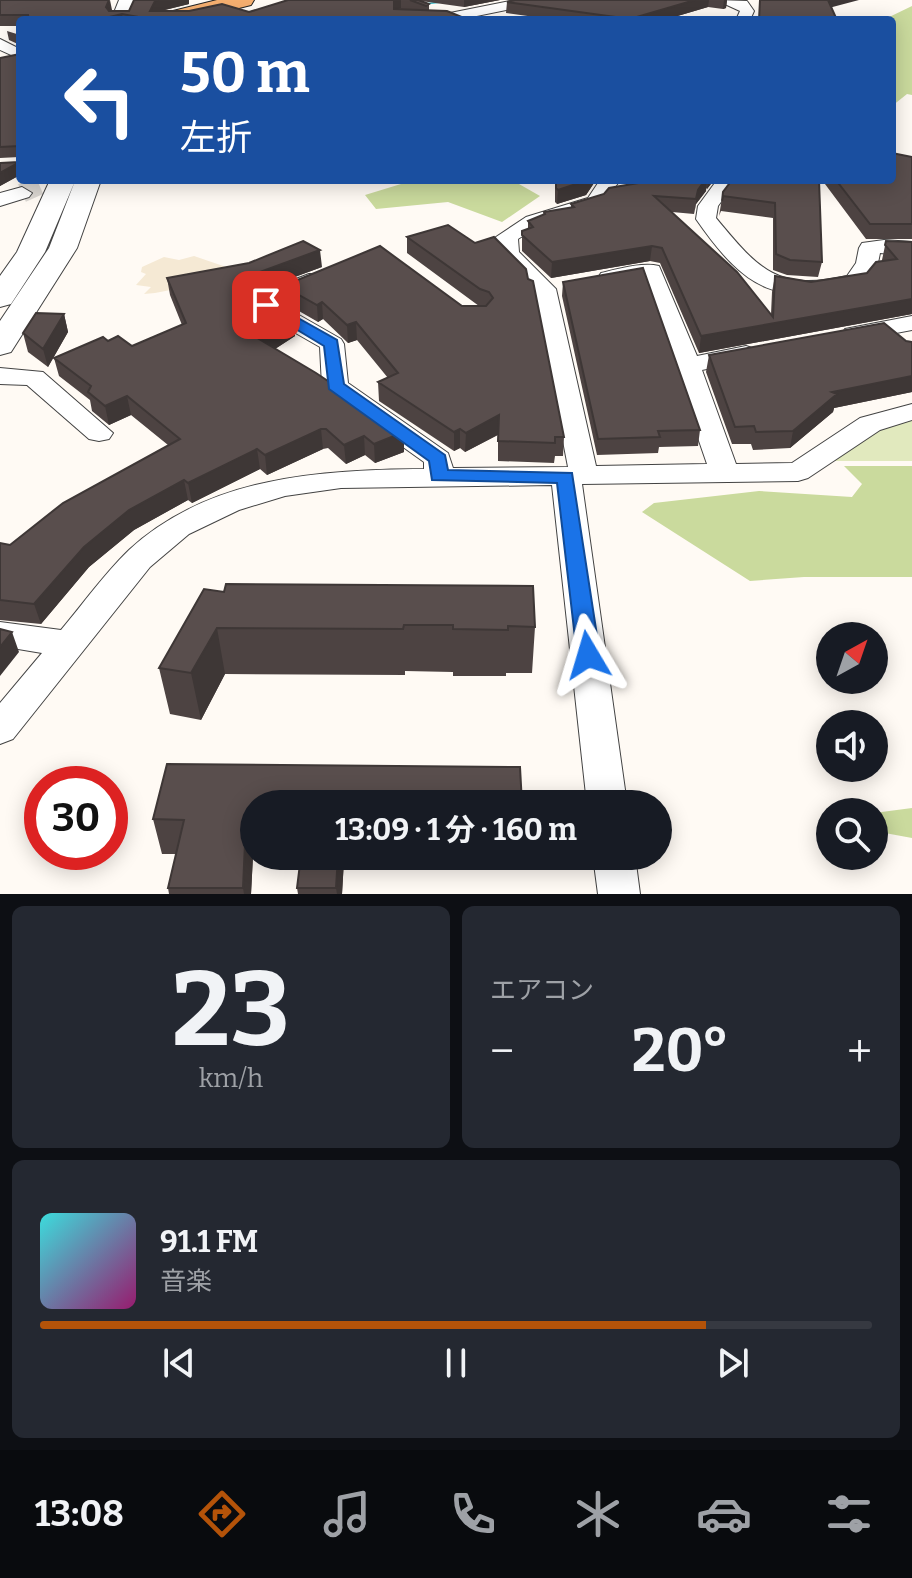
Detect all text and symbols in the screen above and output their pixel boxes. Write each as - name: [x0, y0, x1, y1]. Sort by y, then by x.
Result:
- text: 50 m: [180, 40, 310, 107]
- icon: left: [48, 48, 152, 152]
- text: 左折: [180, 116, 252, 160]
- pin: [232, 271, 300, 339]
- icon: arrive: [244, 283, 288, 327]
- position arrow: [546, 613, 630, 697]
- north arrow: [816, 622, 888, 694]
- map controls: [816, 622, 888, 870]
- button: sound: [816, 710, 888, 782]
- speed limit sign: 30: [24, 766, 128, 870]
- button: search: [816, 798, 888, 870]
- text: 13:09 · 1 分 · 160 m: [335, 812, 577, 848]
- text: 23: [172, 948, 290, 1073]
- text: エアコン: [490, 975, 594, 1006]
- text: 20°: [632, 1015, 729, 1087]
- text: −: [490, 1025, 514, 1078]
- text: +: [847, 1025, 872, 1078]
- text: km/h: [199, 1063, 263, 1094]
- text: 91.1 FM: [160, 1224, 258, 1260]
- text: 音楽: [160, 1266, 212, 1297]
- icon: previous: [157, 1341, 201, 1385]
- icon: pause: [434, 1341, 478, 1385]
- icon: next: [711, 1341, 755, 1385]
- icon: directions: [194, 1486, 250, 1542]
- icon: music: [319, 1486, 375, 1542]
- icon: phone: [445, 1486, 501, 1542]
- icon: climate: [570, 1486, 626, 1542]
- icon: car: [696, 1486, 752, 1542]
- icon: filters: [821, 1486, 877, 1542]
- text: 13:08: [35, 1492, 124, 1536]

